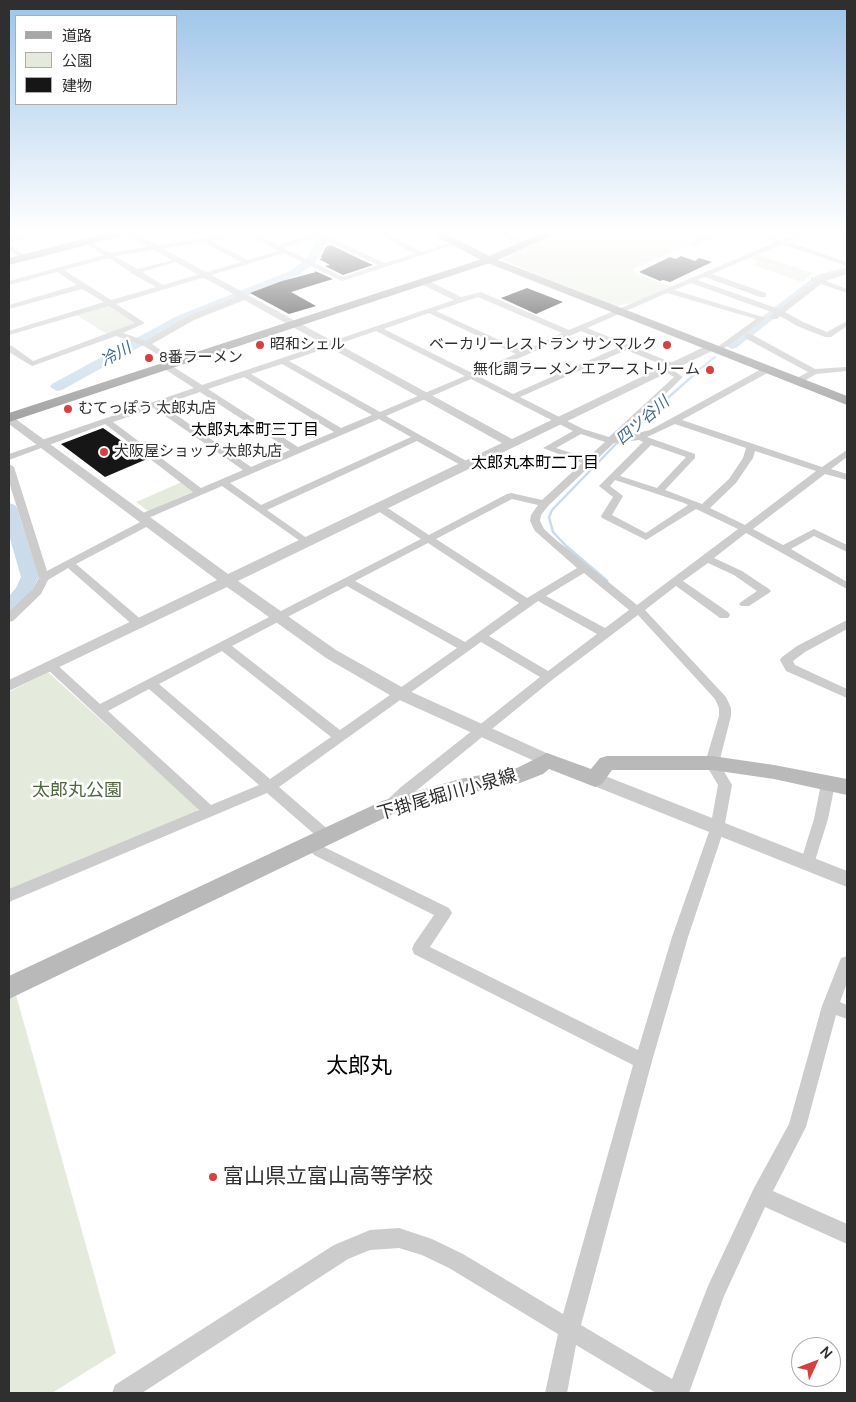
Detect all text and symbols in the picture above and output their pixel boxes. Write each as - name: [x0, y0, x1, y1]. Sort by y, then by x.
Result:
- legend: [15, 15, 178, 105]
- text: 道路: [62, 25, 92, 46]
- text: 公園: [62, 50, 92, 71]
- text: 建物: [62, 75, 92, 96]
- place label: 昭和シェル: [270, 336, 345, 354]
- place label: ベーカリーレストラン サンマルク: [429, 336, 657, 354]
- water label: 冷川: [97, 339, 135, 371]
- marker: 昭和シェル: [254, 339, 266, 351]
- marker: ベーカリーレストラン サンマルク: [661, 339, 673, 351]
- place label: 8番ラーメン: [159, 349, 243, 367]
- marker: 8番ラーメン: [143, 352, 155, 364]
- place label: 無化調ラーメン エアーストリーム: [473, 361, 700, 379]
- marker: 無化調ラーメン エアーストリーム: [704, 364, 716, 376]
- water label: 四ツ谷川: [613, 393, 673, 449]
- place label: むてっぽう 太郎丸店: [78, 400, 216, 418]
- marker: むてっぽう 太郎丸店: [62, 403, 74, 415]
- district label: 太郎丸本町三丁目: [191, 421, 319, 441]
- place label: 大阪屋ショップ 太郎丸店: [114, 443, 282, 461]
- marker: 大阪屋ショップ 太郎丸店: [98, 446, 110, 458]
- district label: 太郎丸本町二丁目: [471, 454, 599, 474]
- street label: 下掛尾堀川小泉線: [375, 765, 519, 825]
- park label: 太郎丸公園: [32, 780, 122, 802]
- district label: 太郎丸: [326, 1054, 392, 1080]
- place label: 富山県立富山高等学校: [223, 1164, 433, 1190]
- marker: 富山県立富山高等学校: [207, 1171, 219, 1183]
- north arrow: [791, 1337, 841, 1387]
- text: N: [816, 1342, 837, 1362]

